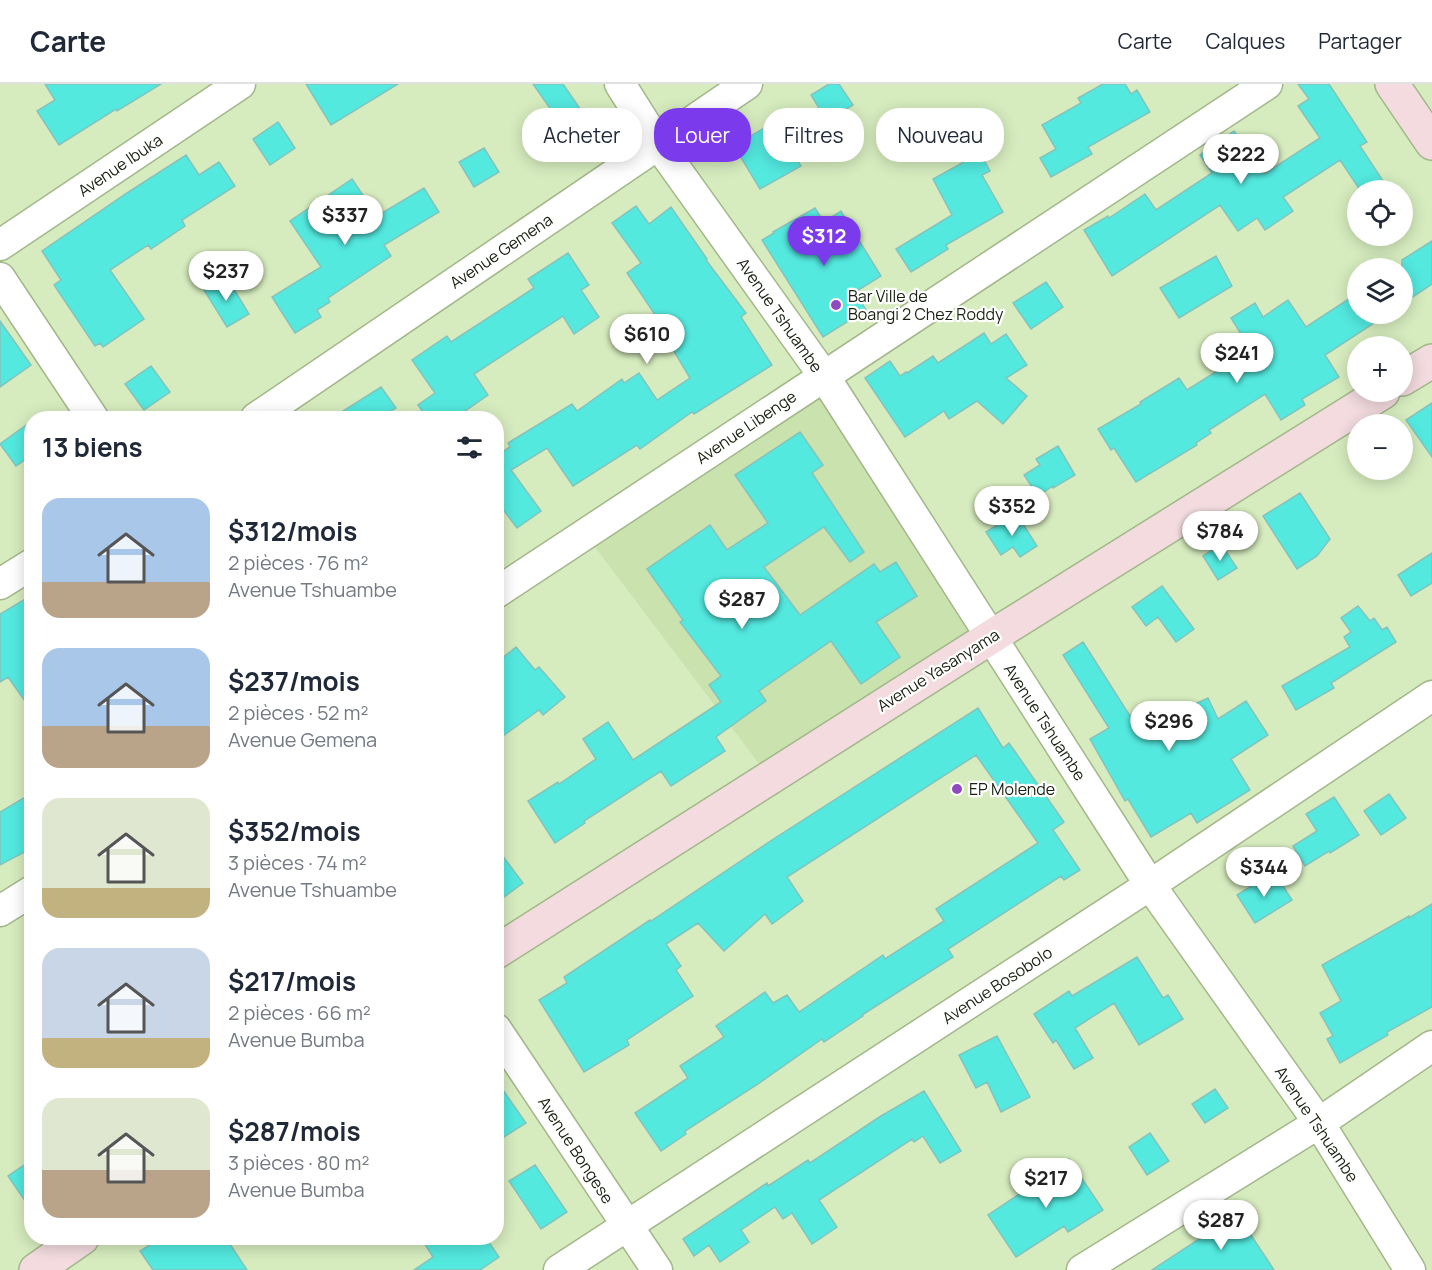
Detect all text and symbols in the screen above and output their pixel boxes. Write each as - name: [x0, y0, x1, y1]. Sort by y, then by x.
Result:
- text: Carte: [30, 22, 106, 60]
- text: Carte: [1118, 27, 1172, 55]
- text: Calques: [1205, 27, 1285, 55]
- text: Partager: [1318, 27, 1402, 55]
- chip: Acheter: [522, 108, 642, 162]
- chip: Louer: [654, 108, 751, 162]
- chip: Filtres: [763, 108, 864, 162]
- chip: Nouveau: [876, 108, 1004, 162]
- street label: Avenue Ibuka: [73, 129, 167, 201]
- pin: $222: [1205, 134, 1277, 185]
- text: $222: [1217, 140, 1265, 167]
- map controls: [1347, 180, 1413, 480]
- button: locate: [1347, 180, 1413, 246]
- pin: $337: [309, 195, 381, 246]
- text: $337: [322, 201, 368, 228]
- street label: Avenue Gemena: [445, 208, 557, 294]
- pin: $312: [788, 216, 860, 267]
- text: $312: [802, 222, 846, 249]
- pin: $237: [190, 251, 262, 302]
- street label: Avenue Tshuambe: [732, 253, 828, 377]
- text: $237: [203, 257, 249, 284]
- button: layers: [1347, 258, 1413, 324]
- place label: Bar Ville de Boangi 2 Chez Roddy: [848, 285, 1004, 325]
- marker: Bar Ville de Boangi 2 Chez Roddy: [829, 298, 843, 312]
- pin: $610: [611, 314, 683, 365]
- text: $610: [624, 320, 670, 347]
- pin: $241: [1201, 333, 1273, 384]
- button: +: [1347, 336, 1413, 402]
- text: $241: [1215, 339, 1260, 366]
- street label: Avenue Libenge: [691, 385, 801, 469]
- button: −: [1347, 414, 1413, 480]
- text: 13 biens: [42, 429, 143, 465]
- icon: filters: [453, 431, 486, 464]
- pin: $352: [976, 486, 1048, 537]
- text: $352: [988, 492, 1036, 519]
- pin: $784: [1184, 511, 1256, 562]
- text: $312/mois: [228, 513, 357, 549]
- text: $784: [1196, 517, 1244, 544]
- icon: home: [90, 522, 162, 594]
- text: 2 pièces · 76 m²: [228, 549, 369, 576]
- text: Avenue Tshuambe: [228, 576, 397, 603]
- pin: $287: [706, 579, 778, 630]
- text: $287: [718, 585, 766, 612]
- street label: Avenue Yasanyama: [873, 623, 1003, 717]
- street label: Avenue Tshuambe: [999, 659, 1091, 785]
- text: $237/mois: [228, 663, 360, 699]
- icon: home: [90, 672, 162, 744]
- text: 2 pièces · 52 m²: [228, 699, 368, 726]
- pin: $296: [1133, 701, 1205, 752]
- text: $296: [1144, 707, 1194, 734]
- text: Avenue Gemena: [228, 726, 377, 753]
- place label: EP Molende: [969, 778, 1055, 800]
- marker: EP Molende: [950, 782, 964, 796]
- text: $352/mois: [228, 813, 361, 849]
- icon: home: [90, 822, 162, 894]
- pin: $344: [1228, 847, 1300, 898]
- text: 3 pièces · 74 m²: [228, 849, 367, 876]
- text: $344: [1240, 853, 1288, 880]
- text: Avenue Tshuambe: [228, 876, 397, 903]
- street label: Avenue Bosobolo: [938, 941, 1056, 1029]
- text: $217/mois: [228, 963, 356, 999]
- icon: home: [90, 972, 162, 1044]
- text: 2 pièces · 66 m²: [228, 999, 371, 1026]
- text: Avenue Bumba: [228, 1026, 365, 1053]
- street label: Avenue Tshuambe: [1270, 1062, 1364, 1186]
- street label: Avenue Bongese: [533, 1092, 619, 1208]
- text: $287/mois: [228, 1113, 361, 1149]
- icon: home: [90, 1122, 162, 1194]
- text: 3 pièces · 80 m²: [228, 1149, 370, 1176]
- pin: $217: [1010, 1158, 1082, 1209]
- text: $217: [1024, 1164, 1068, 1191]
- text: Avenue Bumba: [228, 1176, 365, 1203]
- pin: $287: [1185, 1200, 1257, 1251]
- text: $287: [1197, 1206, 1245, 1233]

